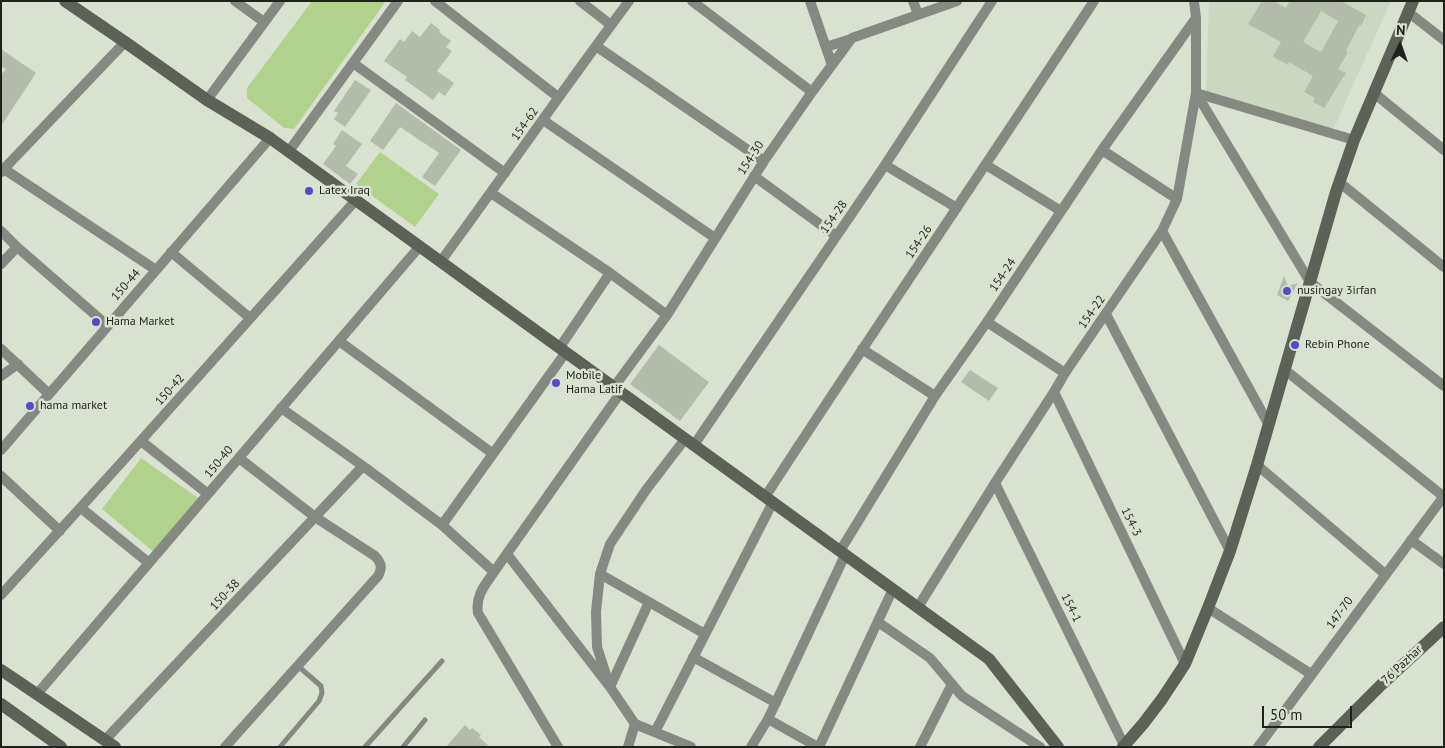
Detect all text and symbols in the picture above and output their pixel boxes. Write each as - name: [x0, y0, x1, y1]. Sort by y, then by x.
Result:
- north arrow: [1375, 20, 1425, 70]
- text: N: [1396, 21, 1406, 39]
- street label: 154-62: [508, 105, 542, 143]
- street label: 154-30: [735, 139, 767, 177]
- place label: Latex Iraq: [319, 184, 370, 198]
- marker: Latex Iraq: [303, 185, 315, 197]
- street label: 154-28: [817, 198, 851, 236]
- street label: 154-26: [903, 223, 935, 261]
- street label: 154-24: [987, 256, 1019, 294]
- street label: 150-44: [108, 266, 144, 304]
- place label: nusingay 3irfan: [1297, 284, 1376, 298]
- marker: nusingay 3irfan: [1281, 285, 1293, 297]
- street label: 154-22: [1075, 293, 1109, 331]
- place label: Hama Market: [106, 315, 174, 329]
- marker: Hama Market: [90, 316, 102, 328]
- place label: Rebin Phone: [1305, 338, 1369, 352]
- marker: Rebin Phone: [1289, 339, 1301, 351]
- place label: Mobile Hama Latif: [566, 369, 622, 397]
- street label: 150-42: [152, 371, 188, 409]
- marker: Mobile Hama Latif: [550, 377, 562, 389]
- place label: hama market: [40, 399, 107, 413]
- marker: hama market: [24, 400, 36, 412]
- street label: 150-40: [202, 443, 236, 481]
- street label: 154-3: [1118, 505, 1144, 539]
- street label: 150-38: [207, 577, 243, 613]
- street label: 154-1: [1058, 591, 1084, 625]
- street label: 147-70: [1324, 594, 1356, 632]
- street label: 76 Pazhar: [1379, 643, 1425, 687]
- scale bar: [1265, 696, 1355, 728]
- text: 50 m: [1270, 705, 1303, 724]

